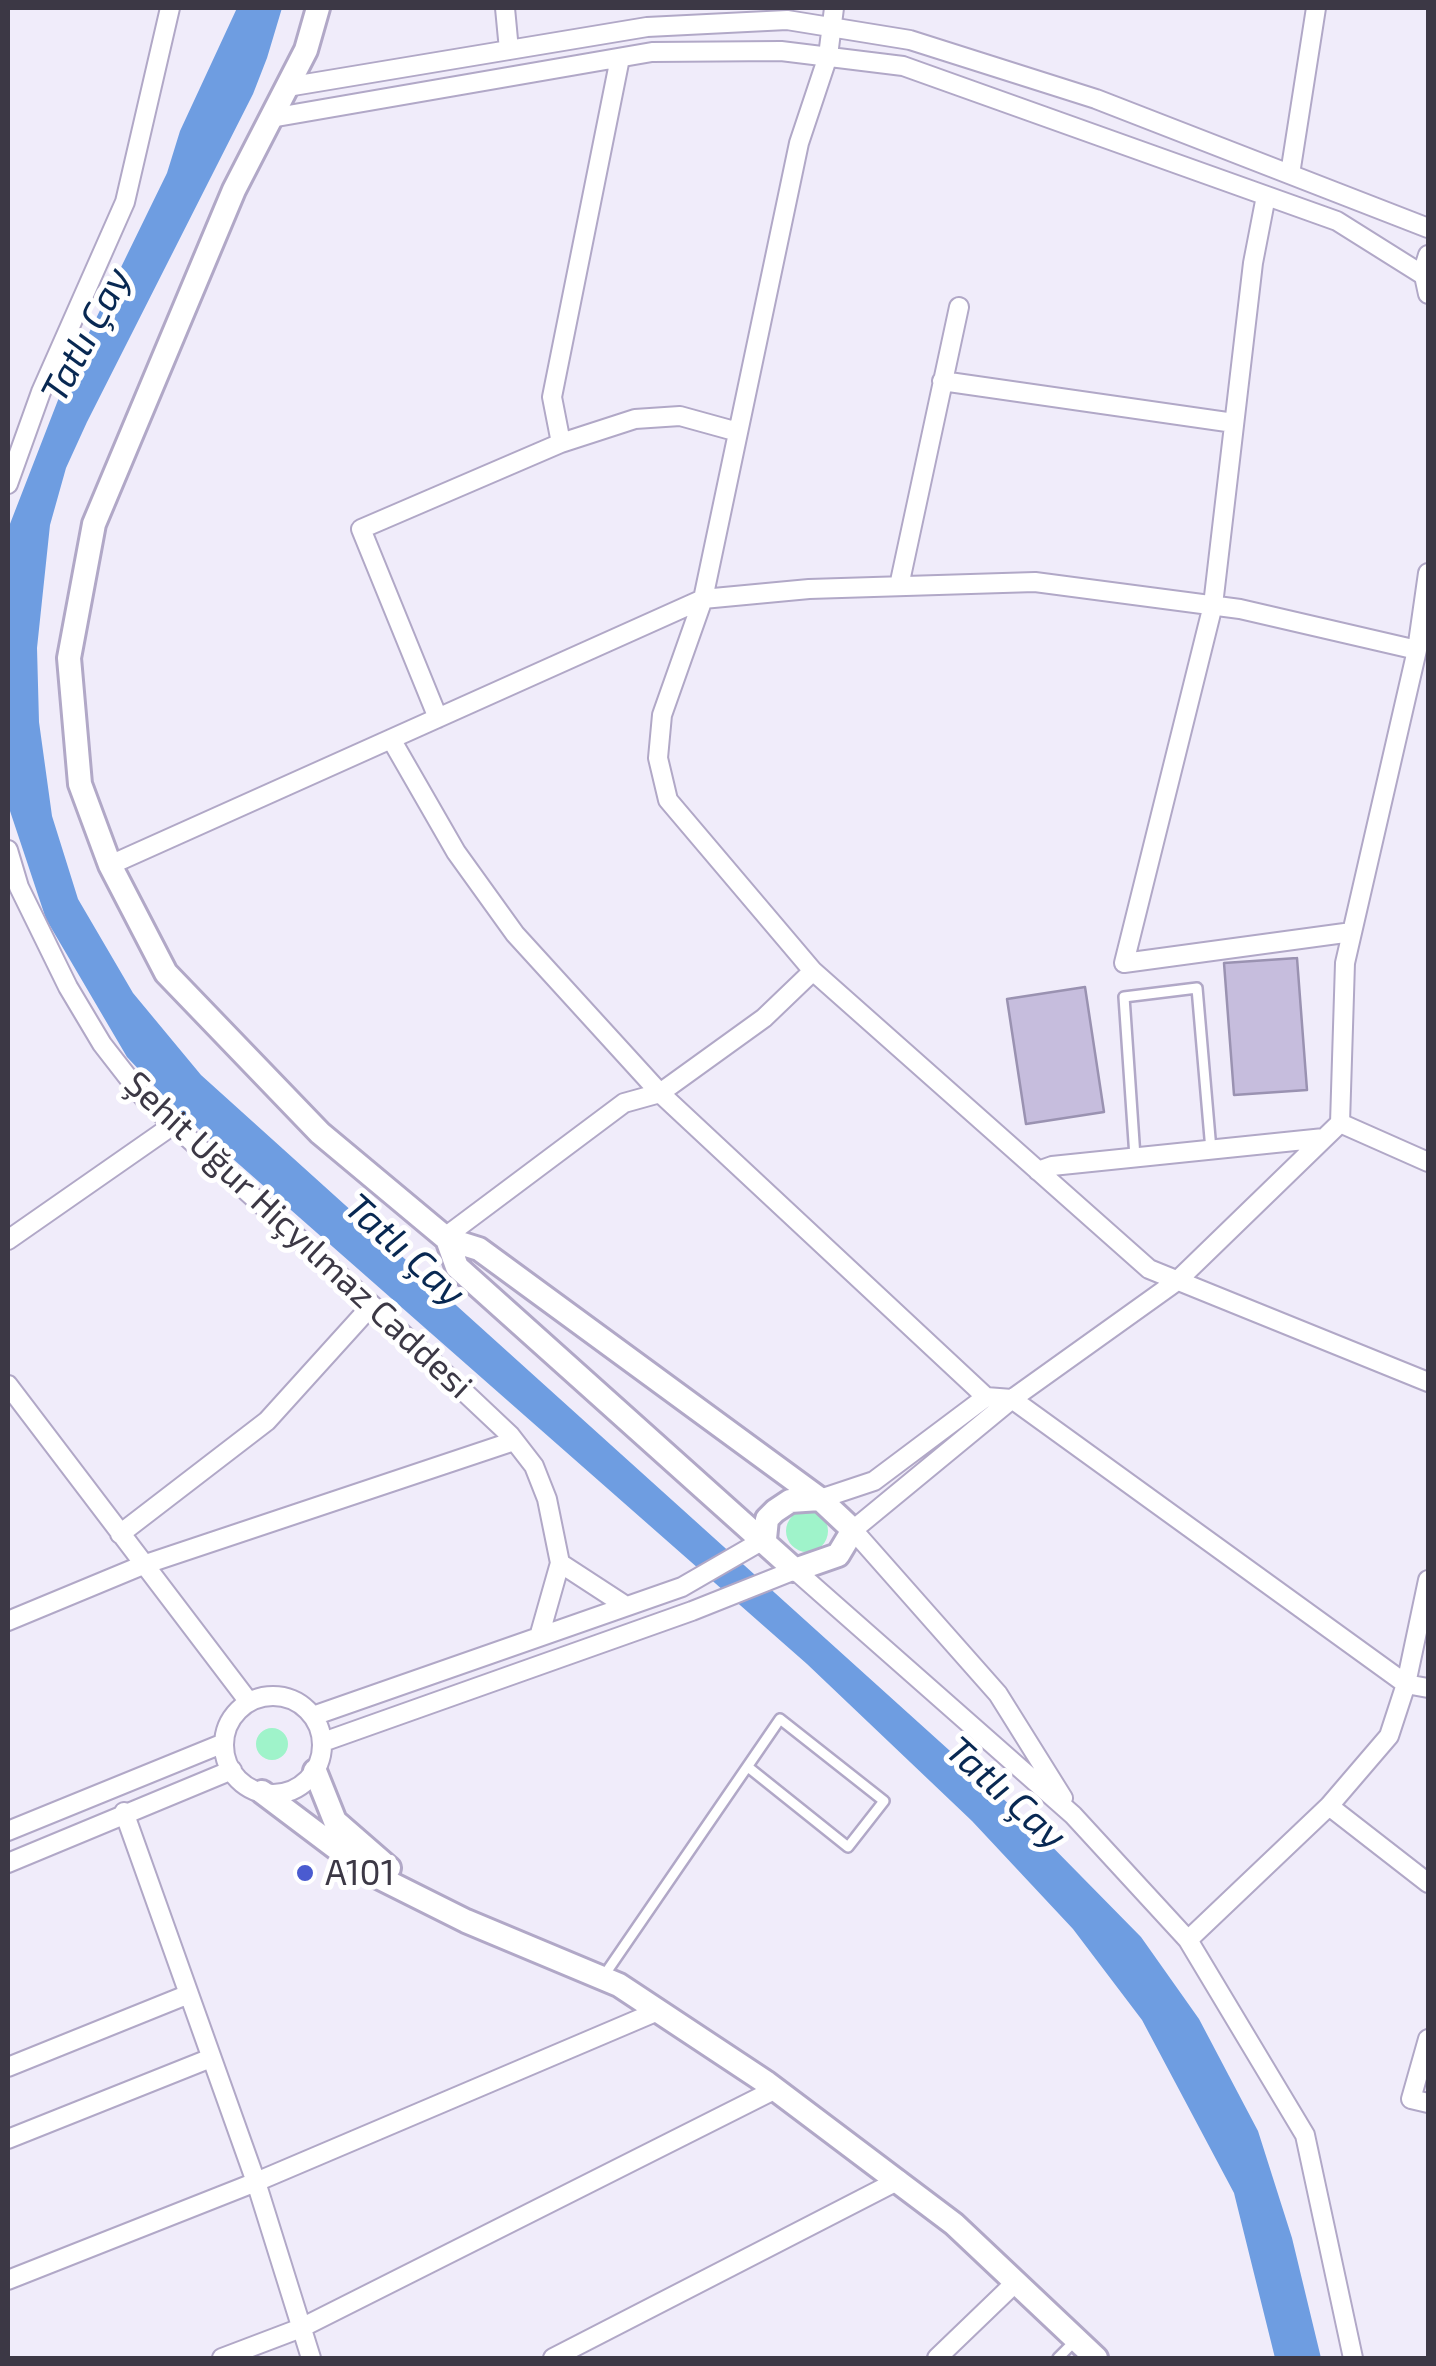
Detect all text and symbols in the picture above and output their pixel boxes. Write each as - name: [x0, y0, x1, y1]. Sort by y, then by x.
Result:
- water label: Tatlı Çay: [31, 260, 141, 410]
- street label: Şehit Uğur Hiçyılmaz Caddesi: [116, 1063, 480, 1407]
- water label: Tatlı Çay: [335, 1184, 475, 1316]
- water label: Tatlı Çay: [936, 1727, 1076, 1859]
- place label: A101: [325, 1852, 395, 1894]
- marker: A101: [294, 1862, 316, 1884]

